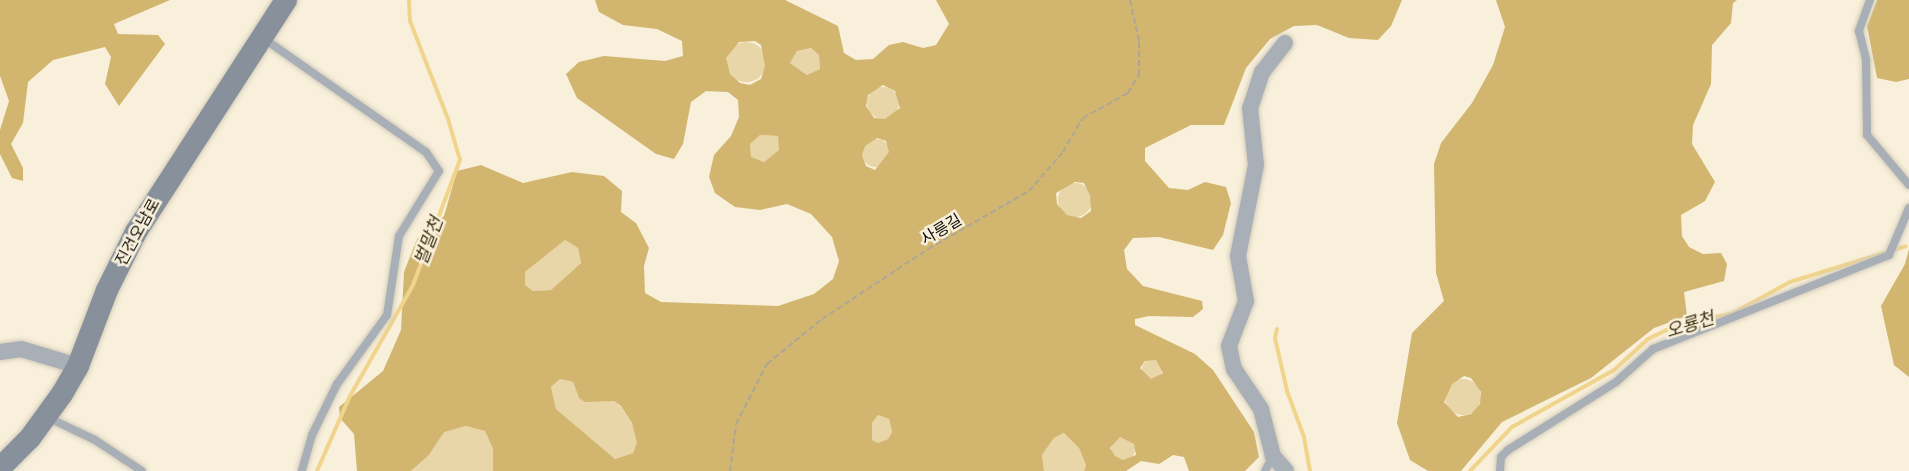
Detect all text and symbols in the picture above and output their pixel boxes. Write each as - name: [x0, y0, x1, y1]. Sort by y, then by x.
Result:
- street label: 진건오남로: [111, 195, 163, 269]
- street label: 사릉길: [917, 209, 965, 249]
- water label: 벌말천: [410, 214, 448, 268]
- water label: 오룡천: [1663, 307, 1717, 343]

